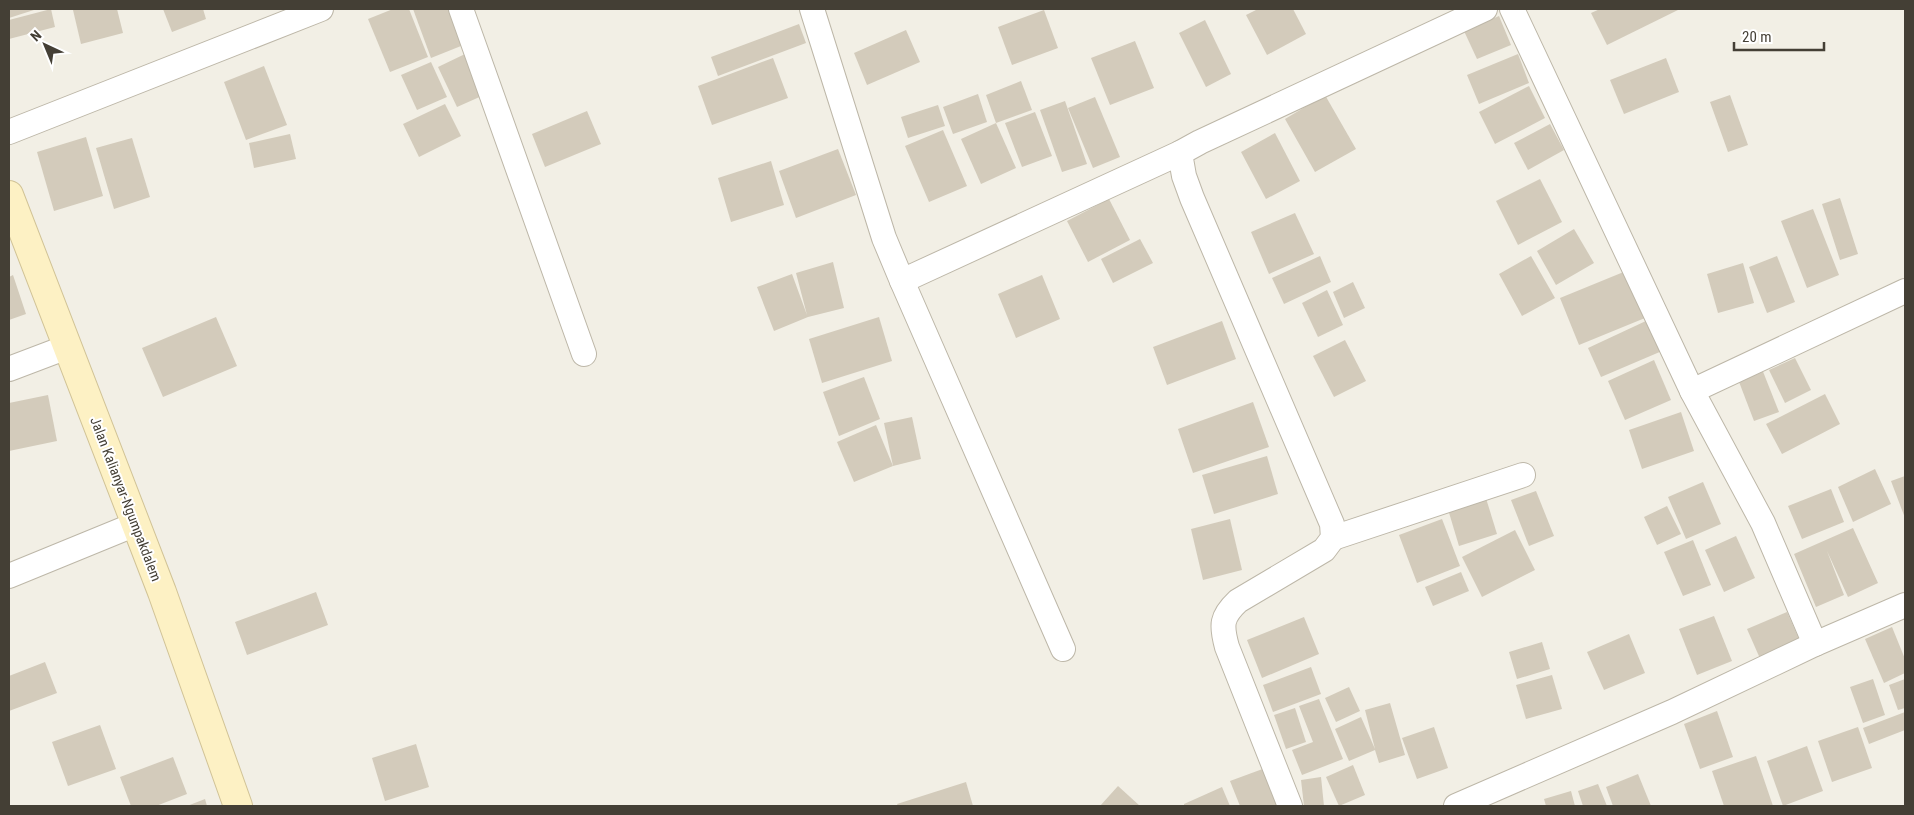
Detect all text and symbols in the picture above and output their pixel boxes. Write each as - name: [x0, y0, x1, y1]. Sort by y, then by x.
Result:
- north arrow: [20, 20, 70, 70]
- scale bar: [1734, 20, 1824, 52]
- text: N: [27, 27, 45, 44]
- text: 20 m: [1742, 28, 1772, 46]
- street label: Jalan Kalianyar-Ngumpakdalem: [87, 415, 165, 583]

